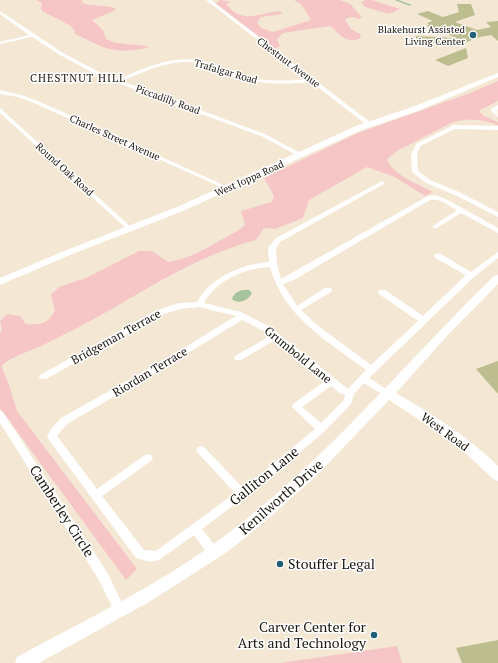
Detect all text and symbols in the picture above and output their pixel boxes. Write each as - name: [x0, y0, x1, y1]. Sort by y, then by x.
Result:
- place label: Blakehurst Assisted Living Center: [378, 23, 465, 48]
- marker: Blakehurst Assisted Living Center: [468, 30, 478, 40]
- street label: Chestnut Avenue: [255, 34, 323, 90]
- street label: Trafalgar Road: [193, 56, 259, 87]
- district label: CHESTNUT HILL: [30, 71, 126, 85]
- street label: Piccadilly Road: [134, 82, 202, 117]
- street label: Charles Street Avenue: [68, 112, 162, 163]
- street label: Round Oak Road: [33, 140, 97, 199]
- street label: West Joppa Road: [213, 157, 286, 199]
- street label: Bridgeman Terrace: [68, 306, 163, 367]
- street label: Grumbold Lane: [262, 323, 335, 386]
- street label: Riordan Terrace: [110, 343, 190, 400]
- street label: West Road: [418, 409, 473, 454]
- street label: Galliton Lane: [225, 442, 302, 509]
- street label: Kenilworth Drive: [235, 455, 327, 538]
- street label: Camberley Circle: [26, 461, 99, 560]
- place label: Stouffer Legal: [288, 554, 375, 573]
- marker: Stouffer Legal: [275, 559, 285, 569]
- place label: Carver Center for Arts and Technology: [238, 617, 367, 652]
- marker: Carver Center for Arts and Technology: [369, 630, 379, 640]

